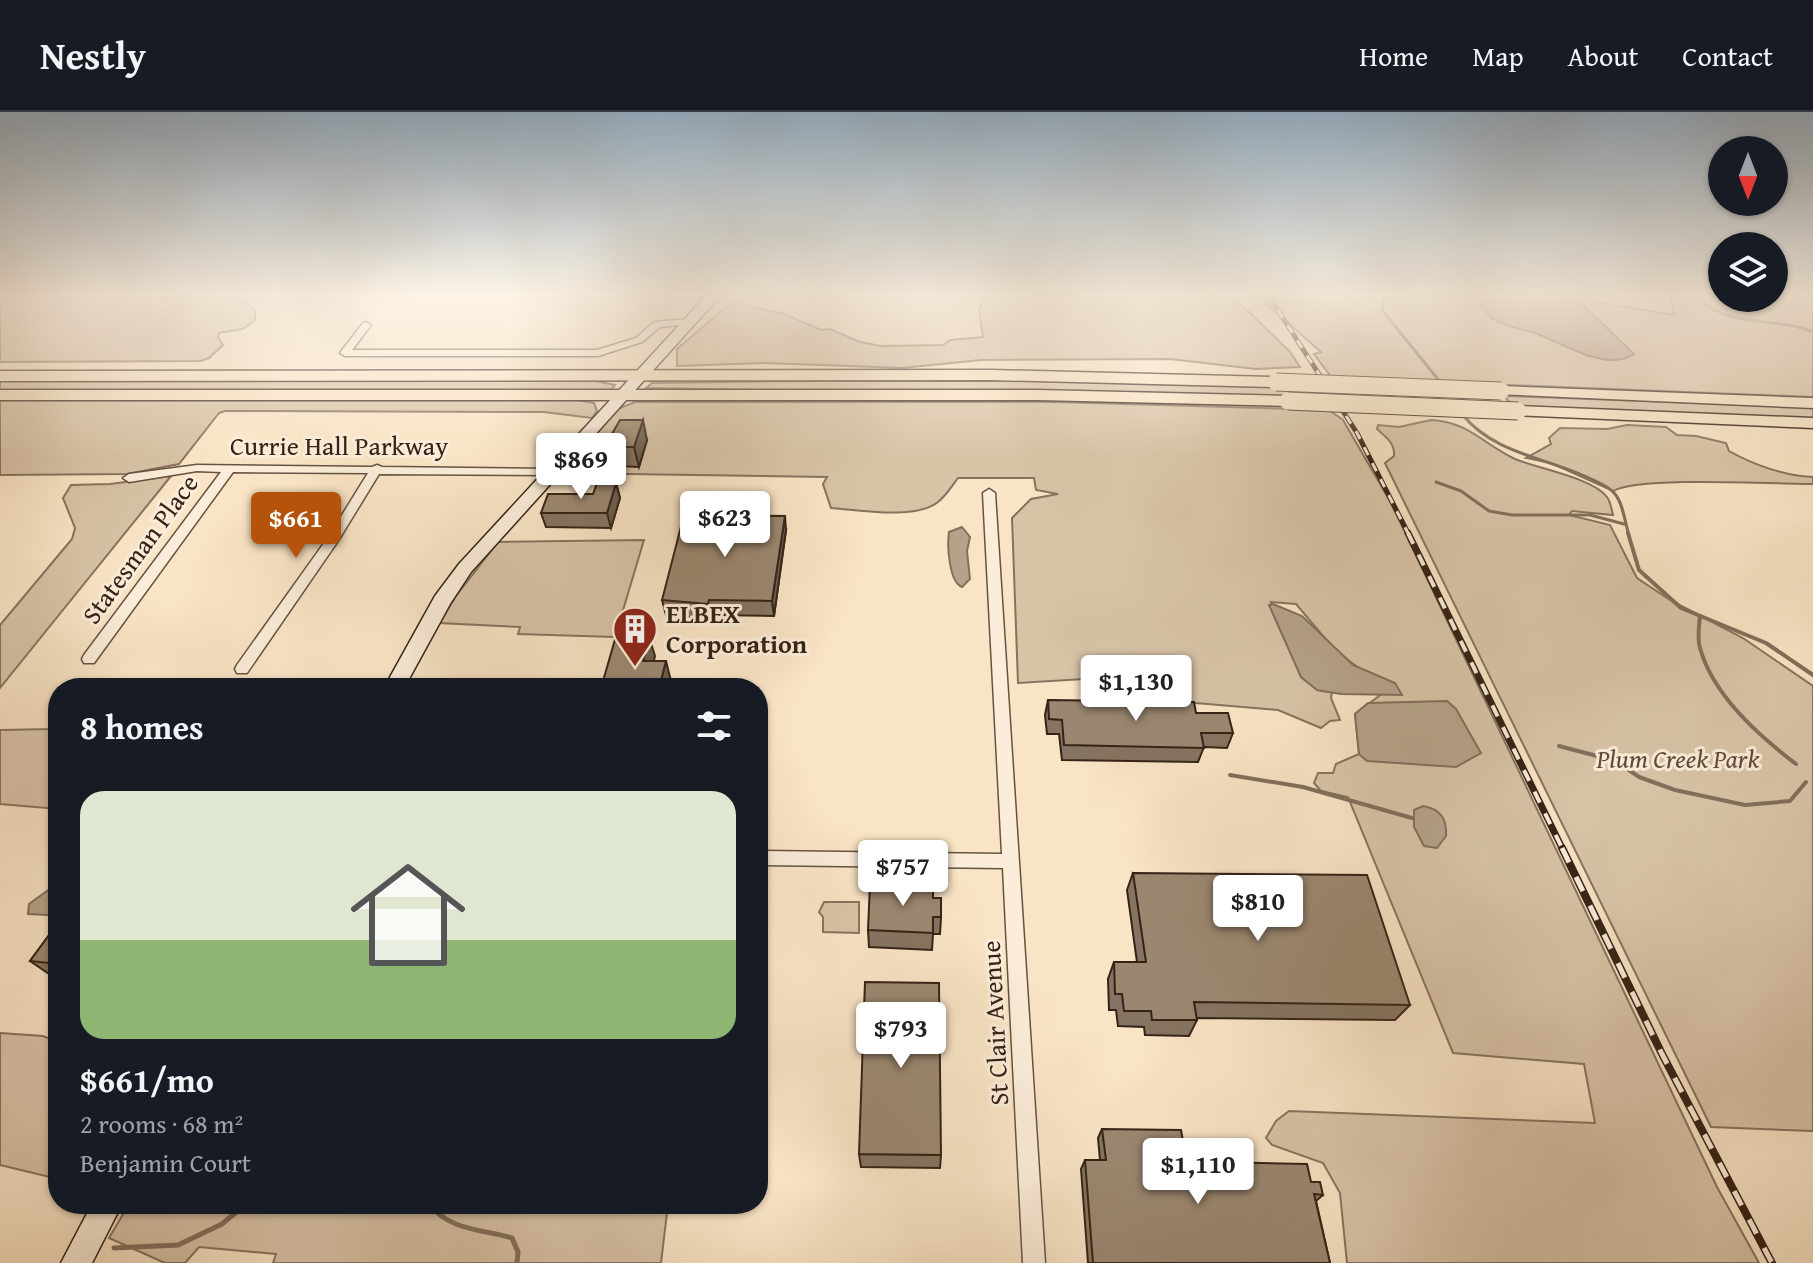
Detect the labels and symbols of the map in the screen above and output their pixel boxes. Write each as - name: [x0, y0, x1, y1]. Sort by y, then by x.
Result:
- north arrow: [1708, 136, 1788, 216]
- street label: Currie Hall Parkway: [230, 426, 448, 465]
- pin: $869: [534, 433, 628, 501]
- street label: Statesman Place: [72, 466, 207, 632]
- pin: $623: [678, 491, 772, 559]
- pin: $661: [249, 492, 343, 560]
- place label: ELBEX Corporation: [666, 594, 808, 663]
- building icon: ELBEX Corporation: [611, 605, 659, 668]
- pin: $1,130: [1071, 655, 1201, 723]
- park label: Plum Creek Park: [1596, 739, 1760, 778]
- pin: $757: [856, 840, 950, 908]
- pin: $810: [1211, 875, 1305, 943]
- street label: St Clair Avenue: [971, 940, 1018, 1106]
- pin: $793: [854, 1002, 948, 1070]
- pin: $1,110: [1133, 1138, 1263, 1206]

